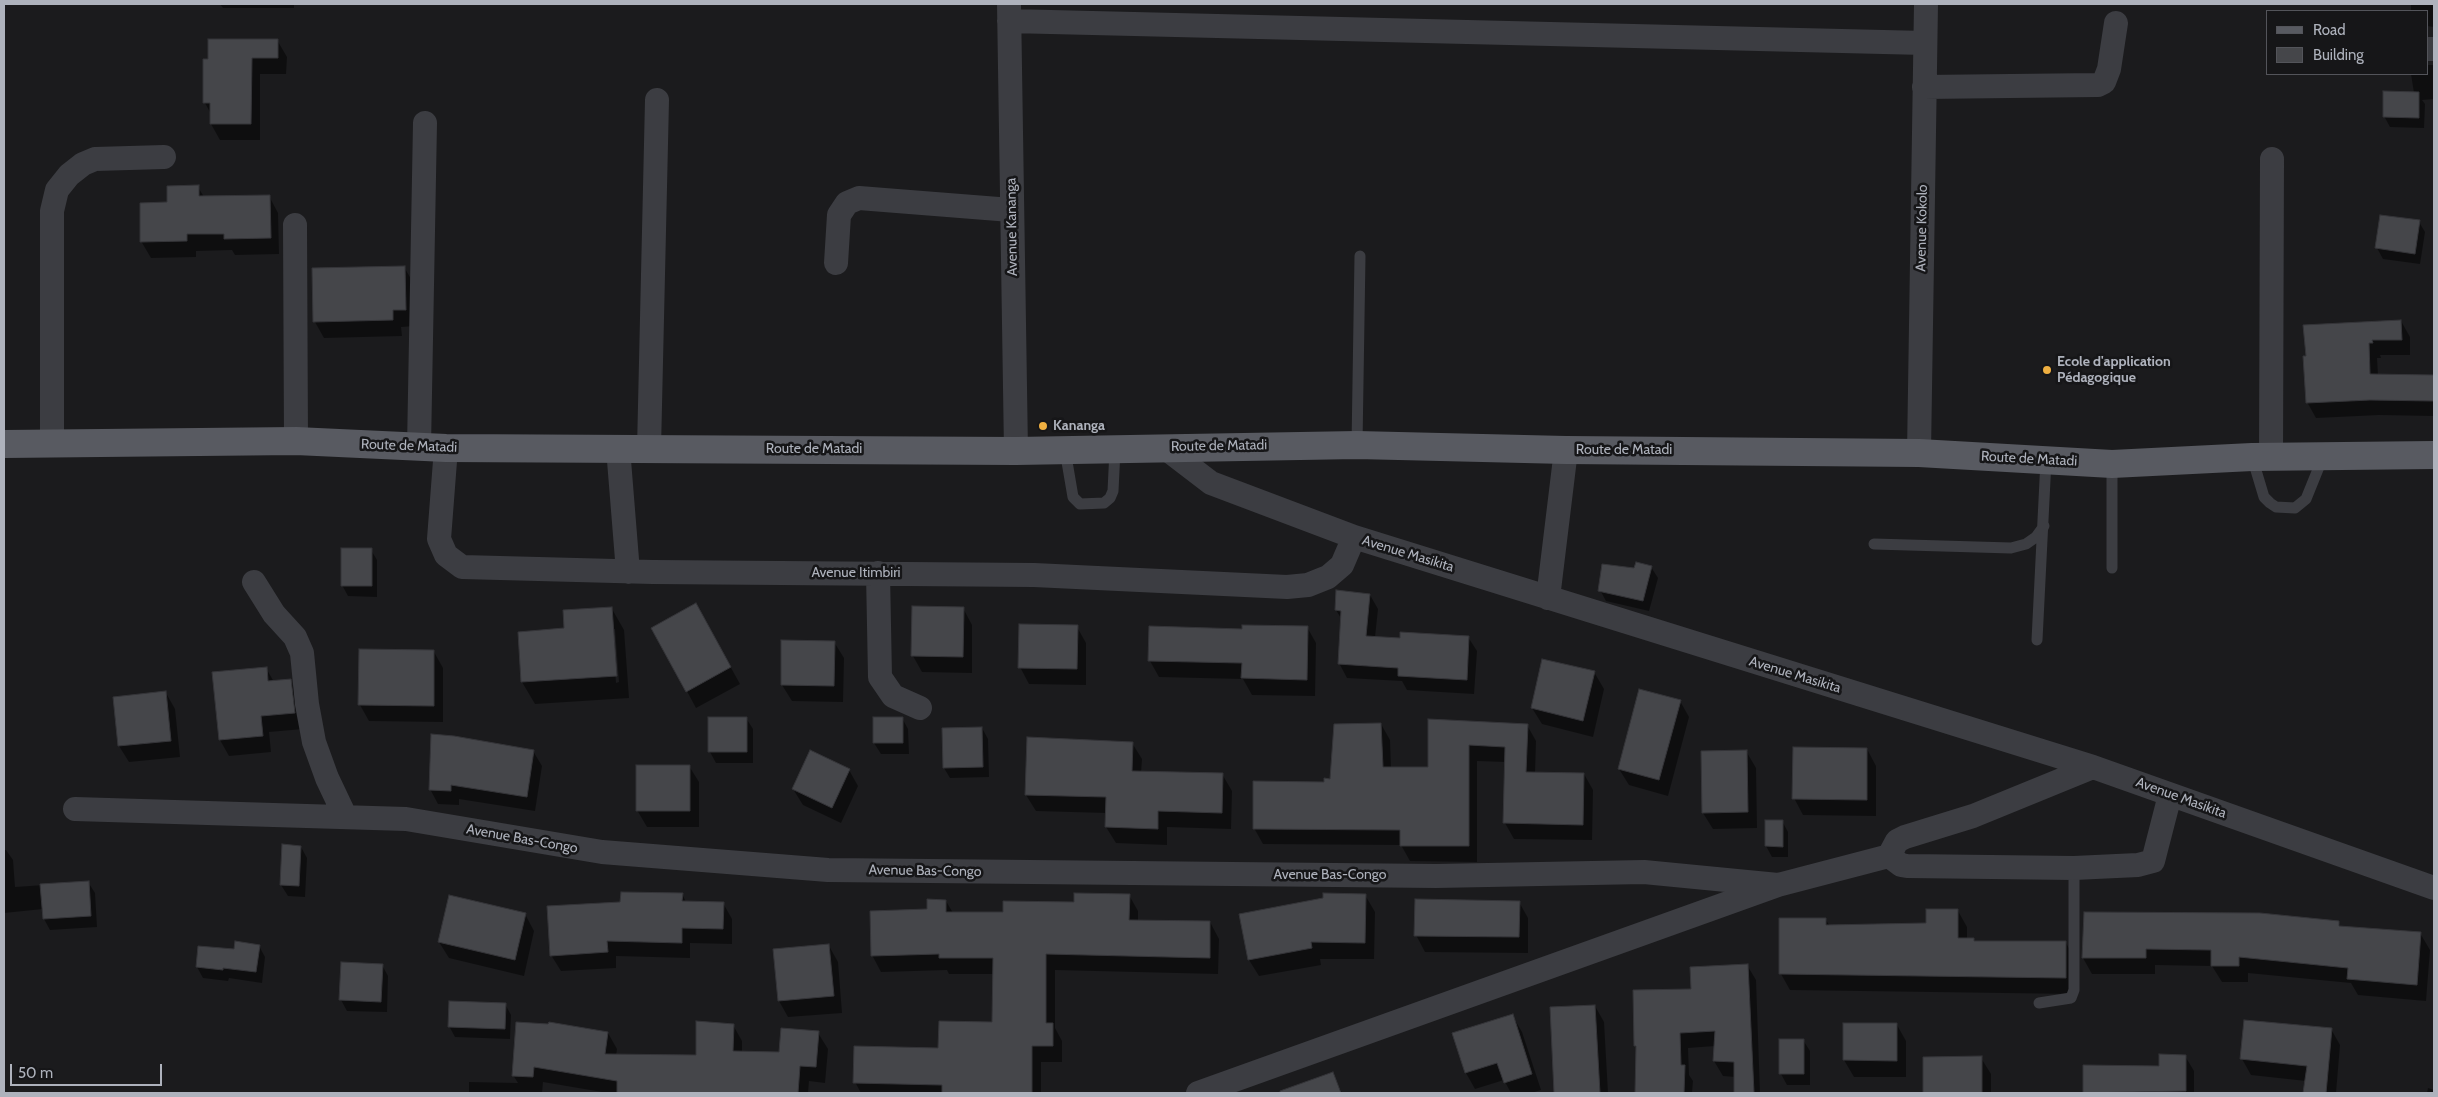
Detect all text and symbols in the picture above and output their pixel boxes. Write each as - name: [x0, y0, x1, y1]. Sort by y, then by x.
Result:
- legend: [2266, 10, 2428, 75]
- text: Road: [2313, 21, 2346, 39]
- text: Building: [2313, 46, 2364, 64]
- street label: Avenue Kananga: [1003, 178, 1021, 276]
- street label: Avenue Kokolo: [1913, 184, 1931, 272]
- place label: Ecole d'application Pédagogique: [2057, 354, 2171, 387]
- marker: Ecole d'application Pédagogique: [2041, 364, 2053, 376]
- place label: Kananga: [1053, 418, 1105, 434]
- marker: Kananga: [1037, 420, 1049, 432]
- street label: Route de Matadi: [361, 436, 457, 456]
- street label: Route de Matadi: [1171, 437, 1267, 455]
- street label: Route de Matadi: [766, 441, 862, 457]
- street label: Route de Matadi: [1576, 442, 1672, 458]
- street label: Route de Matadi: [1980, 448, 2078, 470]
- street label: Avenue Masikita: [1360, 532, 1456, 576]
- street label: Avenue Itimbiri: [811, 565, 901, 581]
- street label: Avenue Masikita: [1747, 653, 1843, 697]
- street label: Avenue Masikita: [2133, 774, 2229, 822]
- street label: Avenue Bas-Congo: [465, 821, 579, 857]
- street label: Avenue Bas-Congo: [868, 862, 982, 880]
- street label: Avenue Bas-Congo: [1274, 867, 1386, 883]
- scale bar: [12, 1054, 165, 1086]
- text: 50 m: [18, 1064, 53, 1082]

